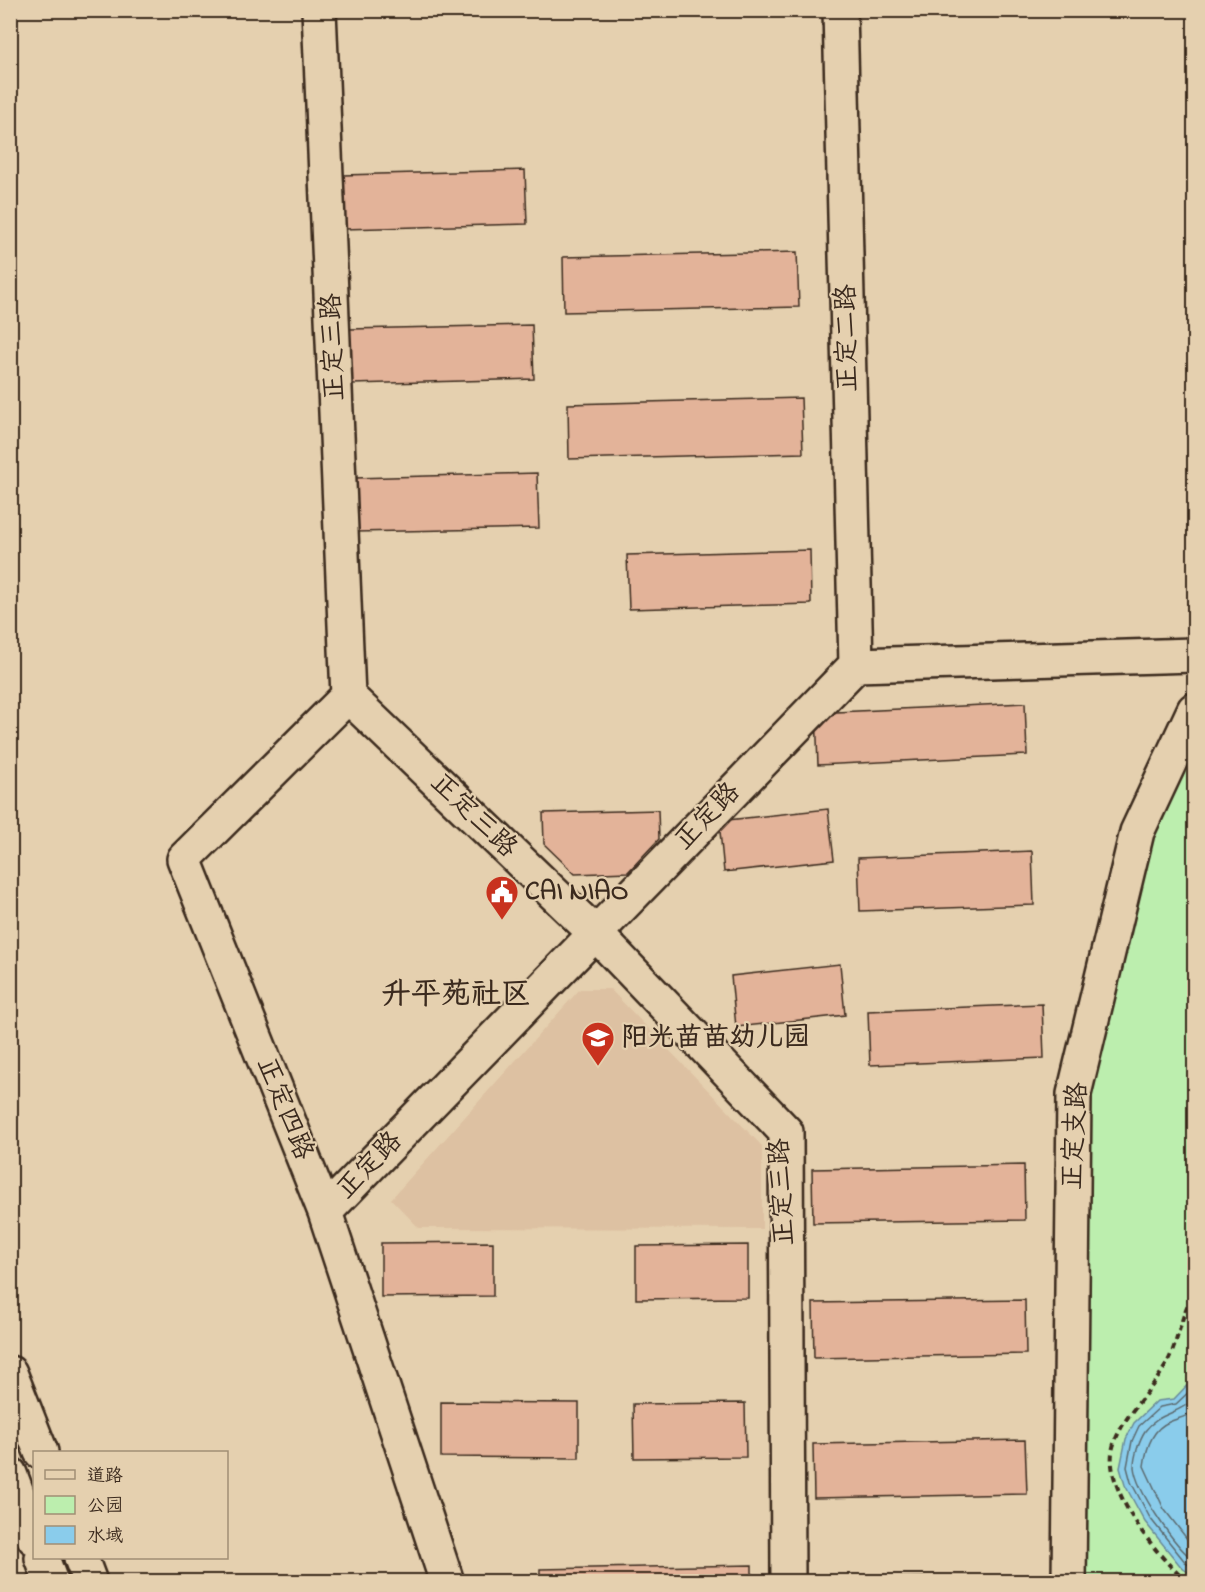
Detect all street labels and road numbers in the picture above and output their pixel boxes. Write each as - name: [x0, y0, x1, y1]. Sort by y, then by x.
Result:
- street label: 正定二路: [828, 284, 868, 392]
- street label: 正定三路: [313, 292, 355, 402]
- street label: 正定三路: [421, 764, 525, 868]
- street label: 正定路: [666, 774, 750, 860]
- street label: 正定四路: [246, 1052, 322, 1166]
- street label: 正定支路: [1054, 1081, 1098, 1191]
- street label: 正定路: [328, 1123, 412, 1209]
- street label: 正定三路: [761, 1137, 805, 1247]

